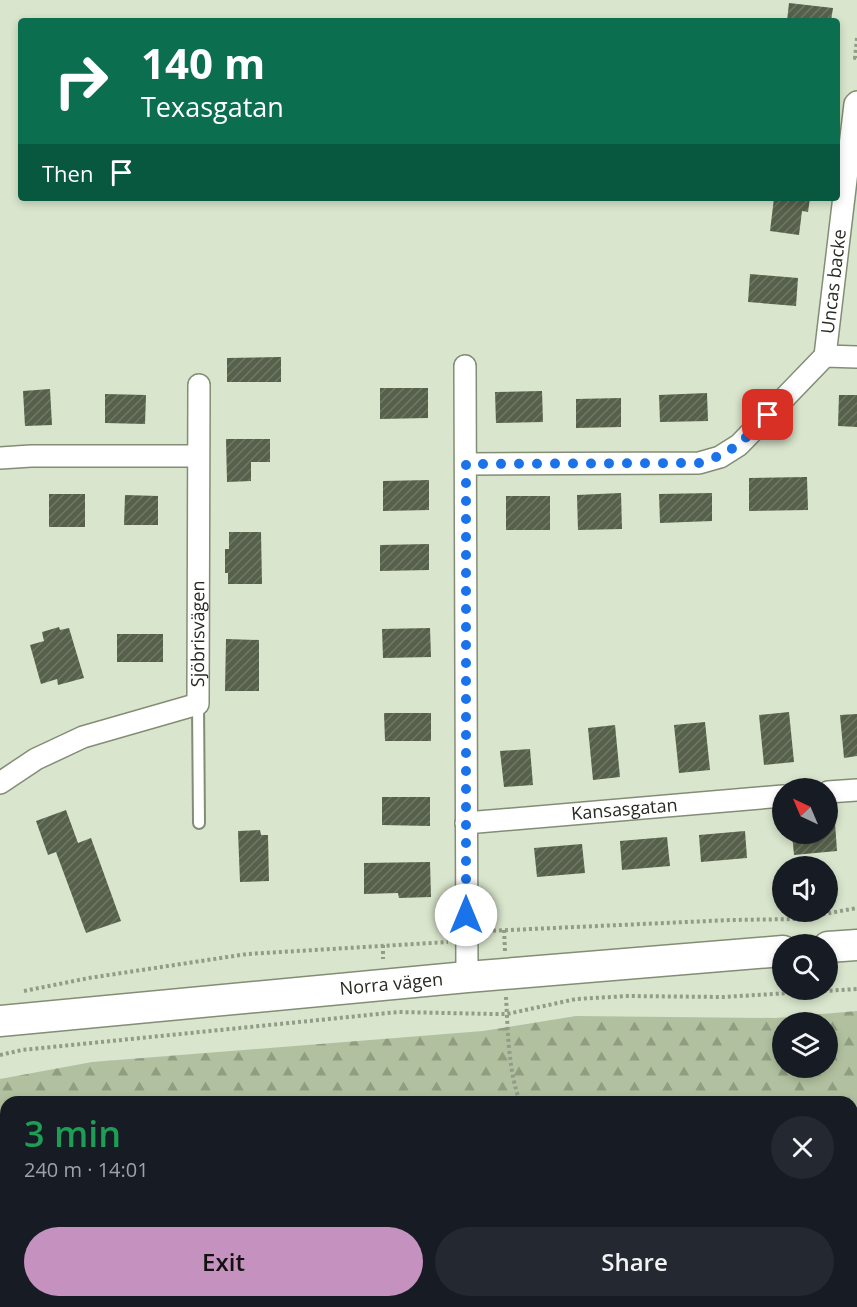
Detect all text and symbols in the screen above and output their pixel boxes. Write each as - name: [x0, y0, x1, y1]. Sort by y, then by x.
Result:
- text: 140 m: [141, 34, 265, 91]
- icon: right: [42, 42, 120, 120]
- text: Texasgatan: [141, 88, 284, 125]
- icon: arrive: [105, 156, 138, 189]
- text: Then: [42, 158, 93, 188]
- street label: Uncas backe: [815, 228, 851, 335]
- pin: [742, 389, 793, 440]
- icon: arrive: [751, 398, 784, 431]
- street label: Sjöbrisvägen: [185, 580, 209, 687]
- north arrow: [772, 778, 838, 844]
- map controls: [772, 778, 838, 1078]
- street label: Kansasgatan: [570, 792, 678, 825]
- button: sound: [772, 856, 838, 922]
- position arrow: [434, 883, 498, 947]
- button: search: [772, 934, 838, 1000]
- street label: Norra vägen: [338, 966, 444, 1000]
- button: layers: [772, 1012, 838, 1078]
- text: 3 min: [24, 1109, 121, 1158]
- button: close: [771, 1116, 834, 1179]
- text: 240 m · 14:01: [24, 1156, 149, 1183]
- button: Exit: [24, 1227, 423, 1296]
- button: Share: [435, 1227, 834, 1296]

